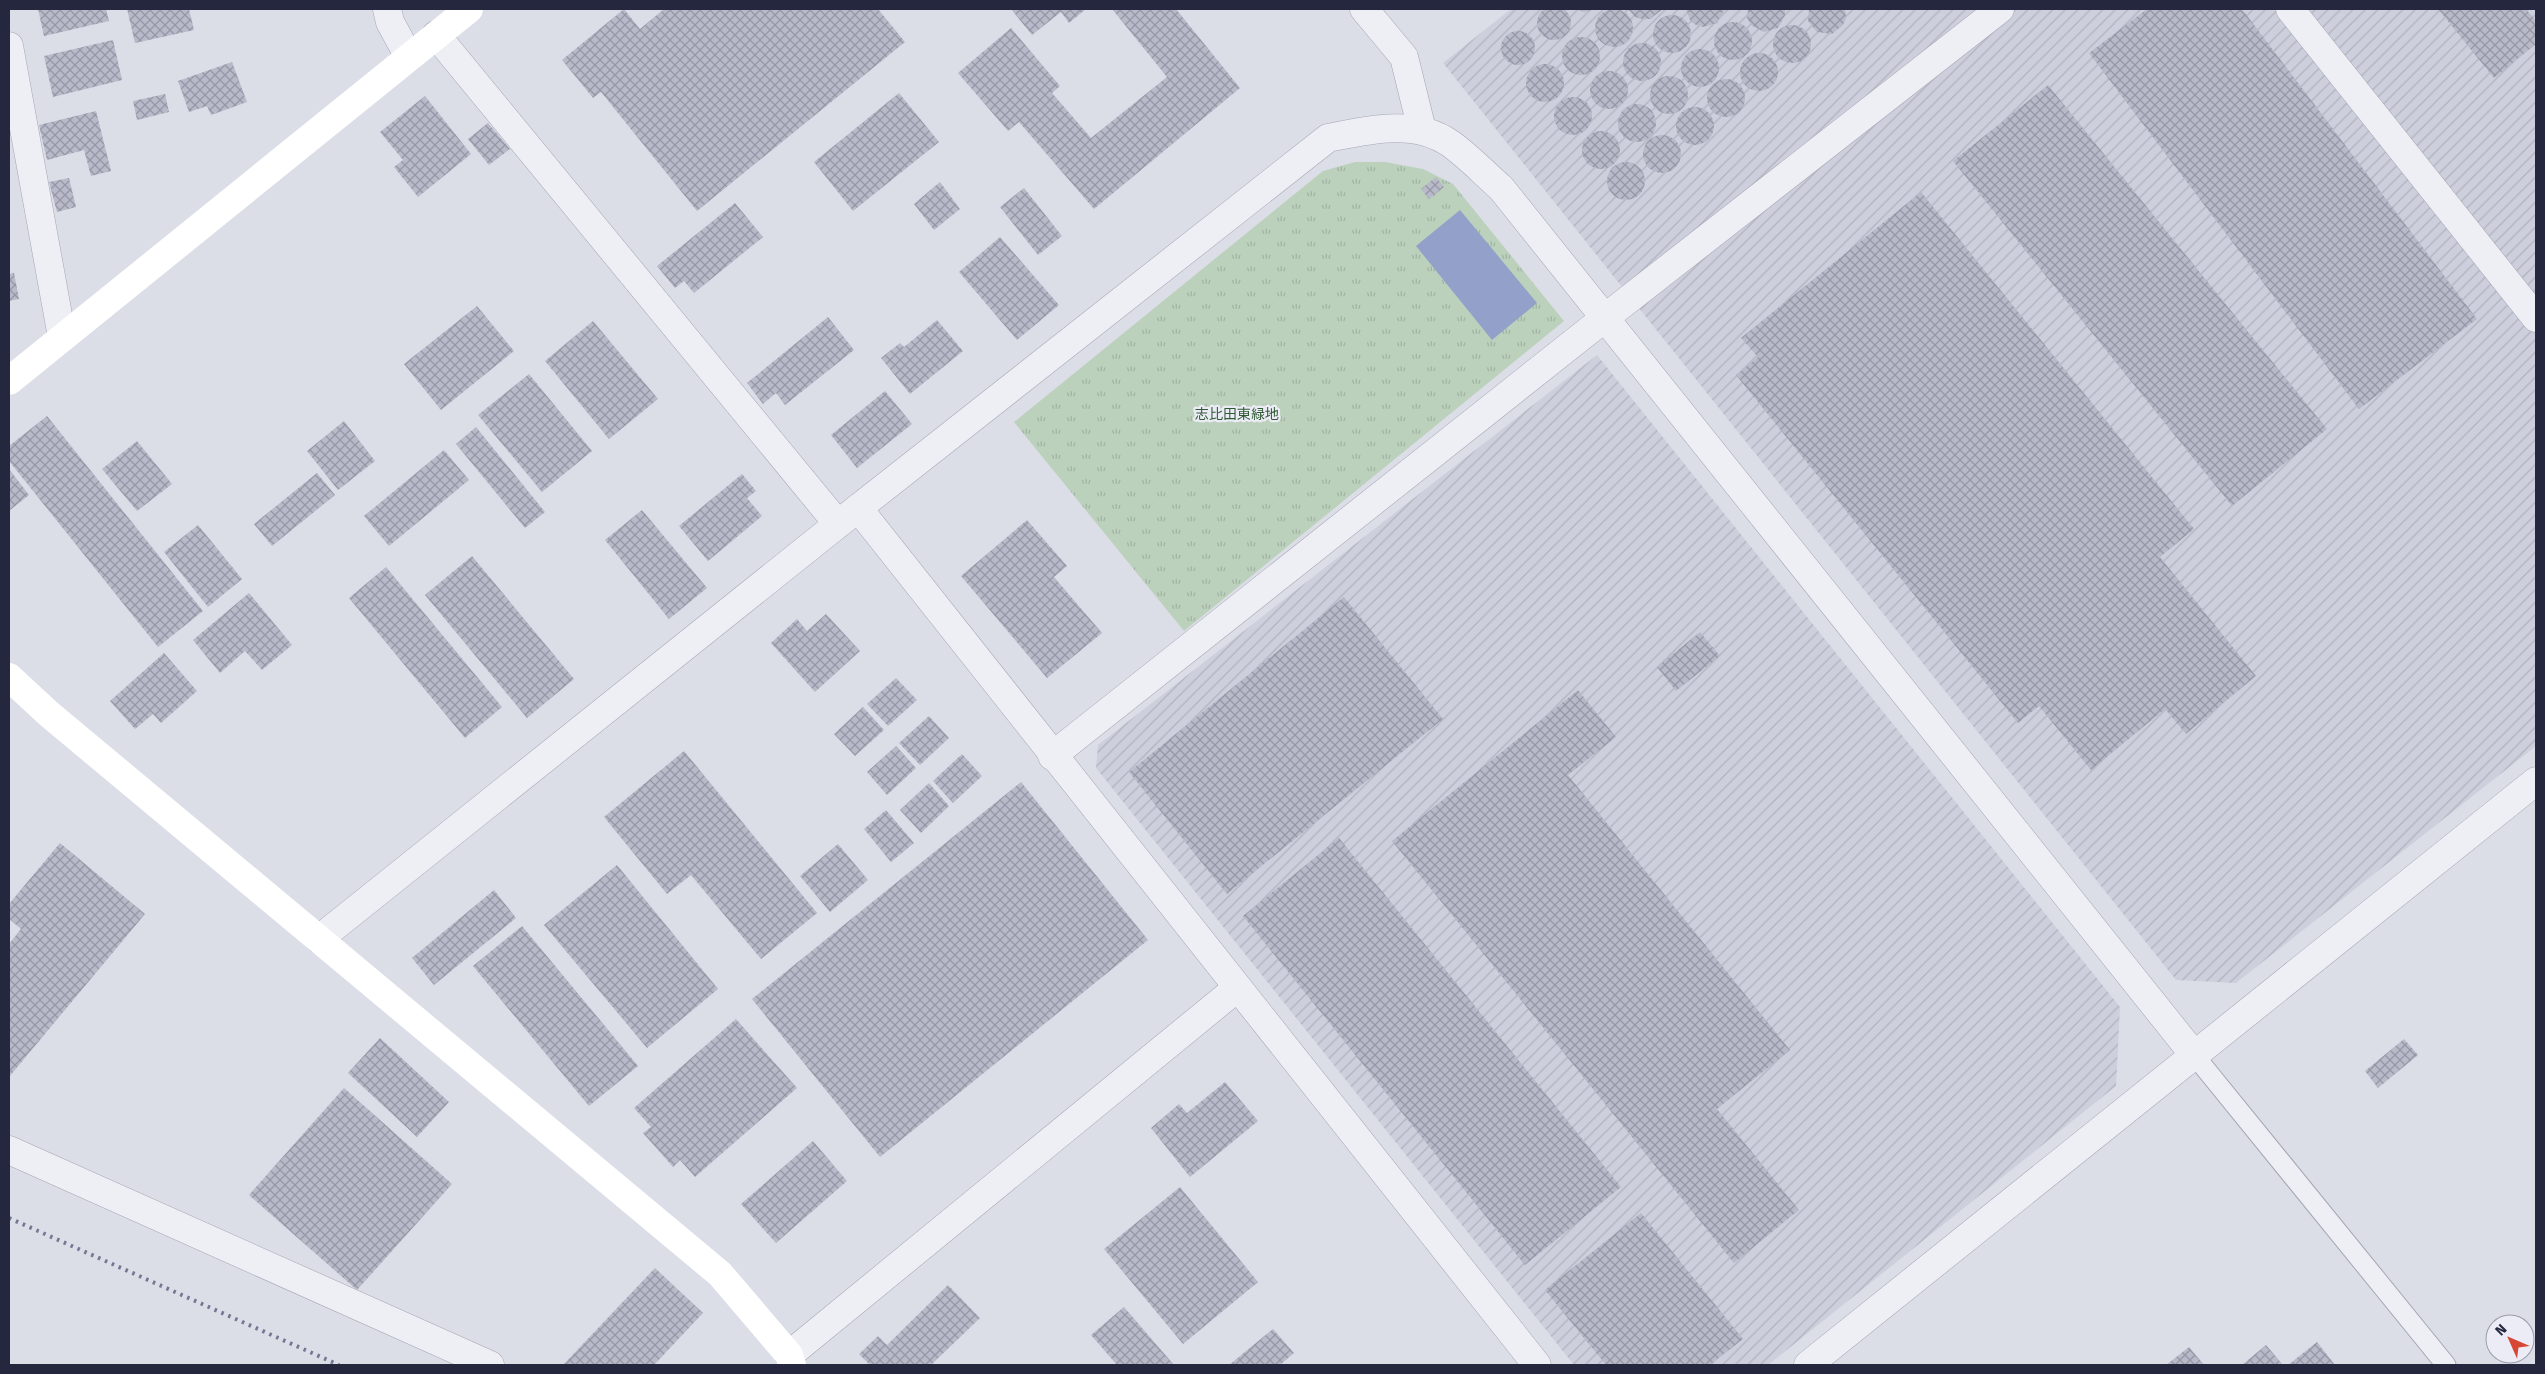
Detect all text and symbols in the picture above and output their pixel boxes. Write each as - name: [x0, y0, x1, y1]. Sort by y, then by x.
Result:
- park label: 志比田東緑地: [1195, 406, 1279, 423]
- north arrow: [2485, 1314, 2535, 1364]
- text: N: [2492, 1321, 2510, 1339]

